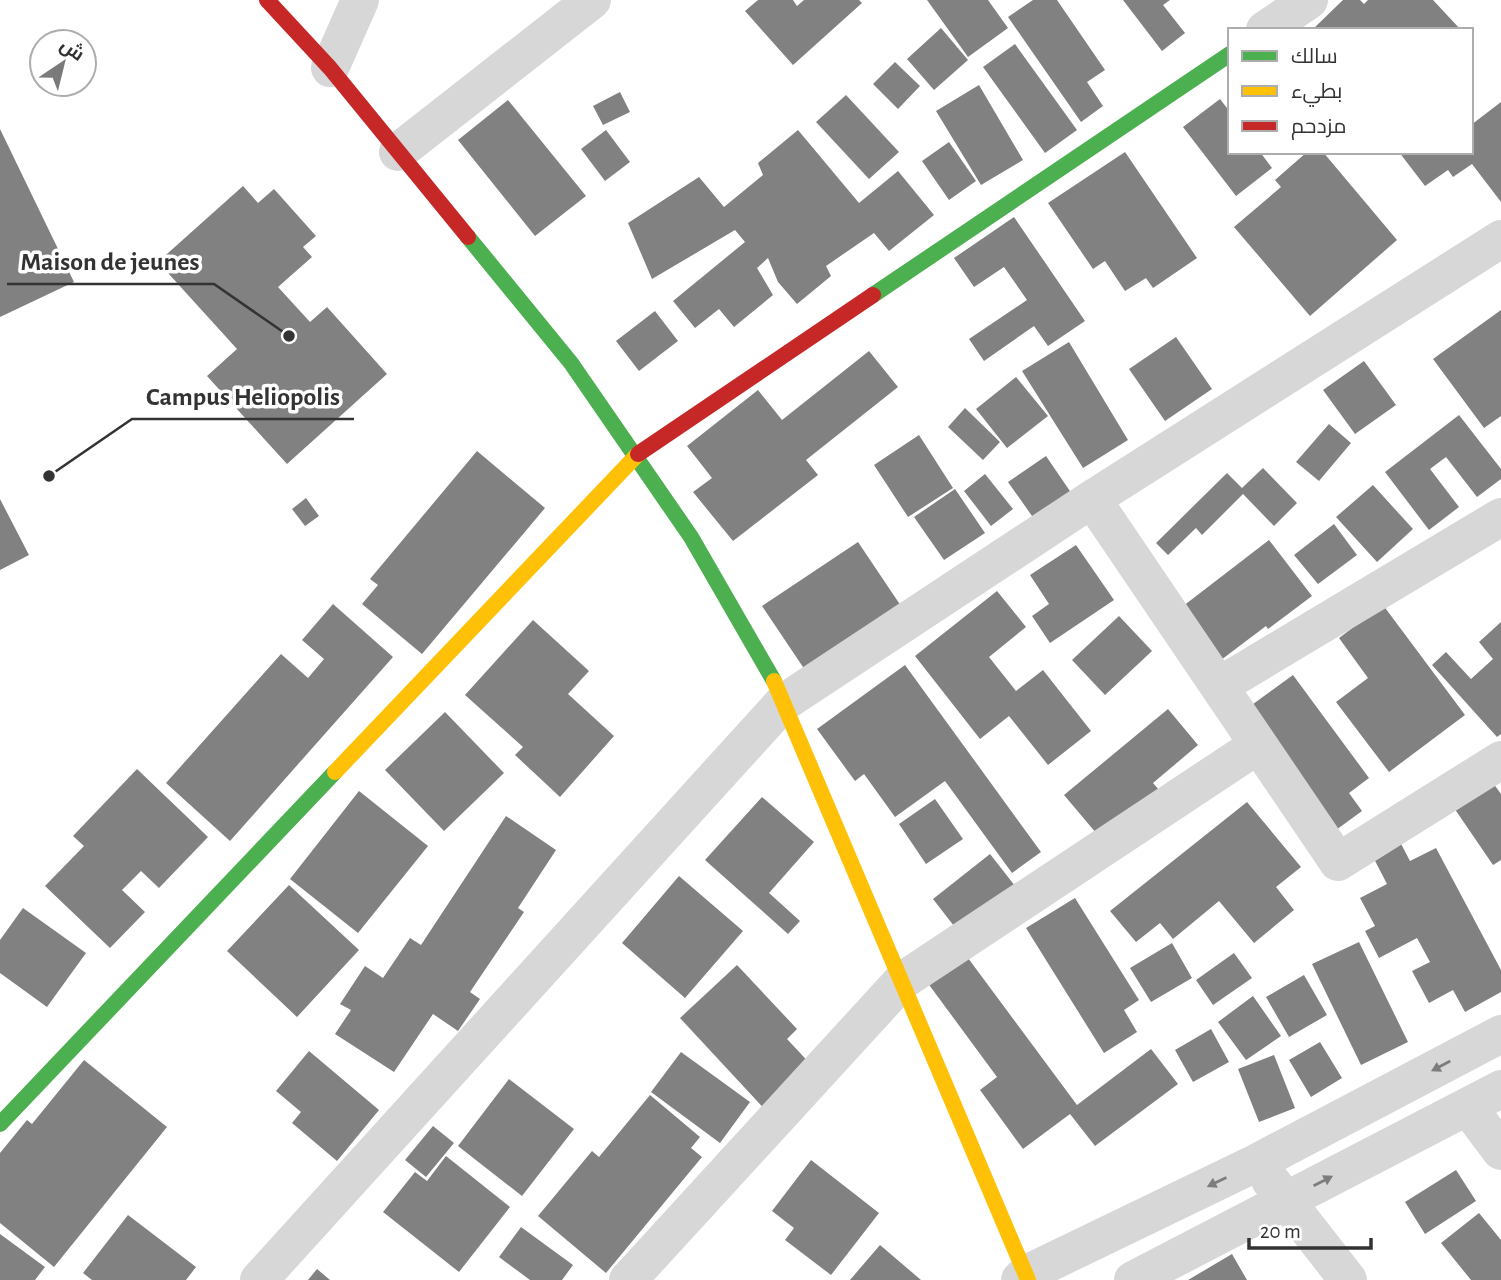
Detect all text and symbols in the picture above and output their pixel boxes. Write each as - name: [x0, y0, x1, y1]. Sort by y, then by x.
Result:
- north arrow: [28, 28, 98, 98]
- legend: [1228, 28, 1473, 154]
- text: ش: [56, 35, 88, 66]
- text: سالك: [1291, 46, 1338, 67]
- text: بطيء: [1291, 81, 1342, 107]
- text: مزدحم: [1291, 116, 1346, 140]
- callout: Maison de jeunes: [7, 237, 214, 284]
- text: Maison de jeunes: [20, 249, 200, 275]
- callout: Campus Heliopolis: [132, 372, 354, 419]
- text: Campus Heliopolis: [146, 384, 340, 410]
- one-way arrow: [1431, 1060, 1450, 1072]
- one-way arrow: [1314, 1175, 1334, 1187]
- one-way arrow: [1207, 1176, 1227, 1188]
- scale bar: [1249, 1206, 1372, 1250]
- text: 20 m: [1260, 1221, 1301, 1242]

